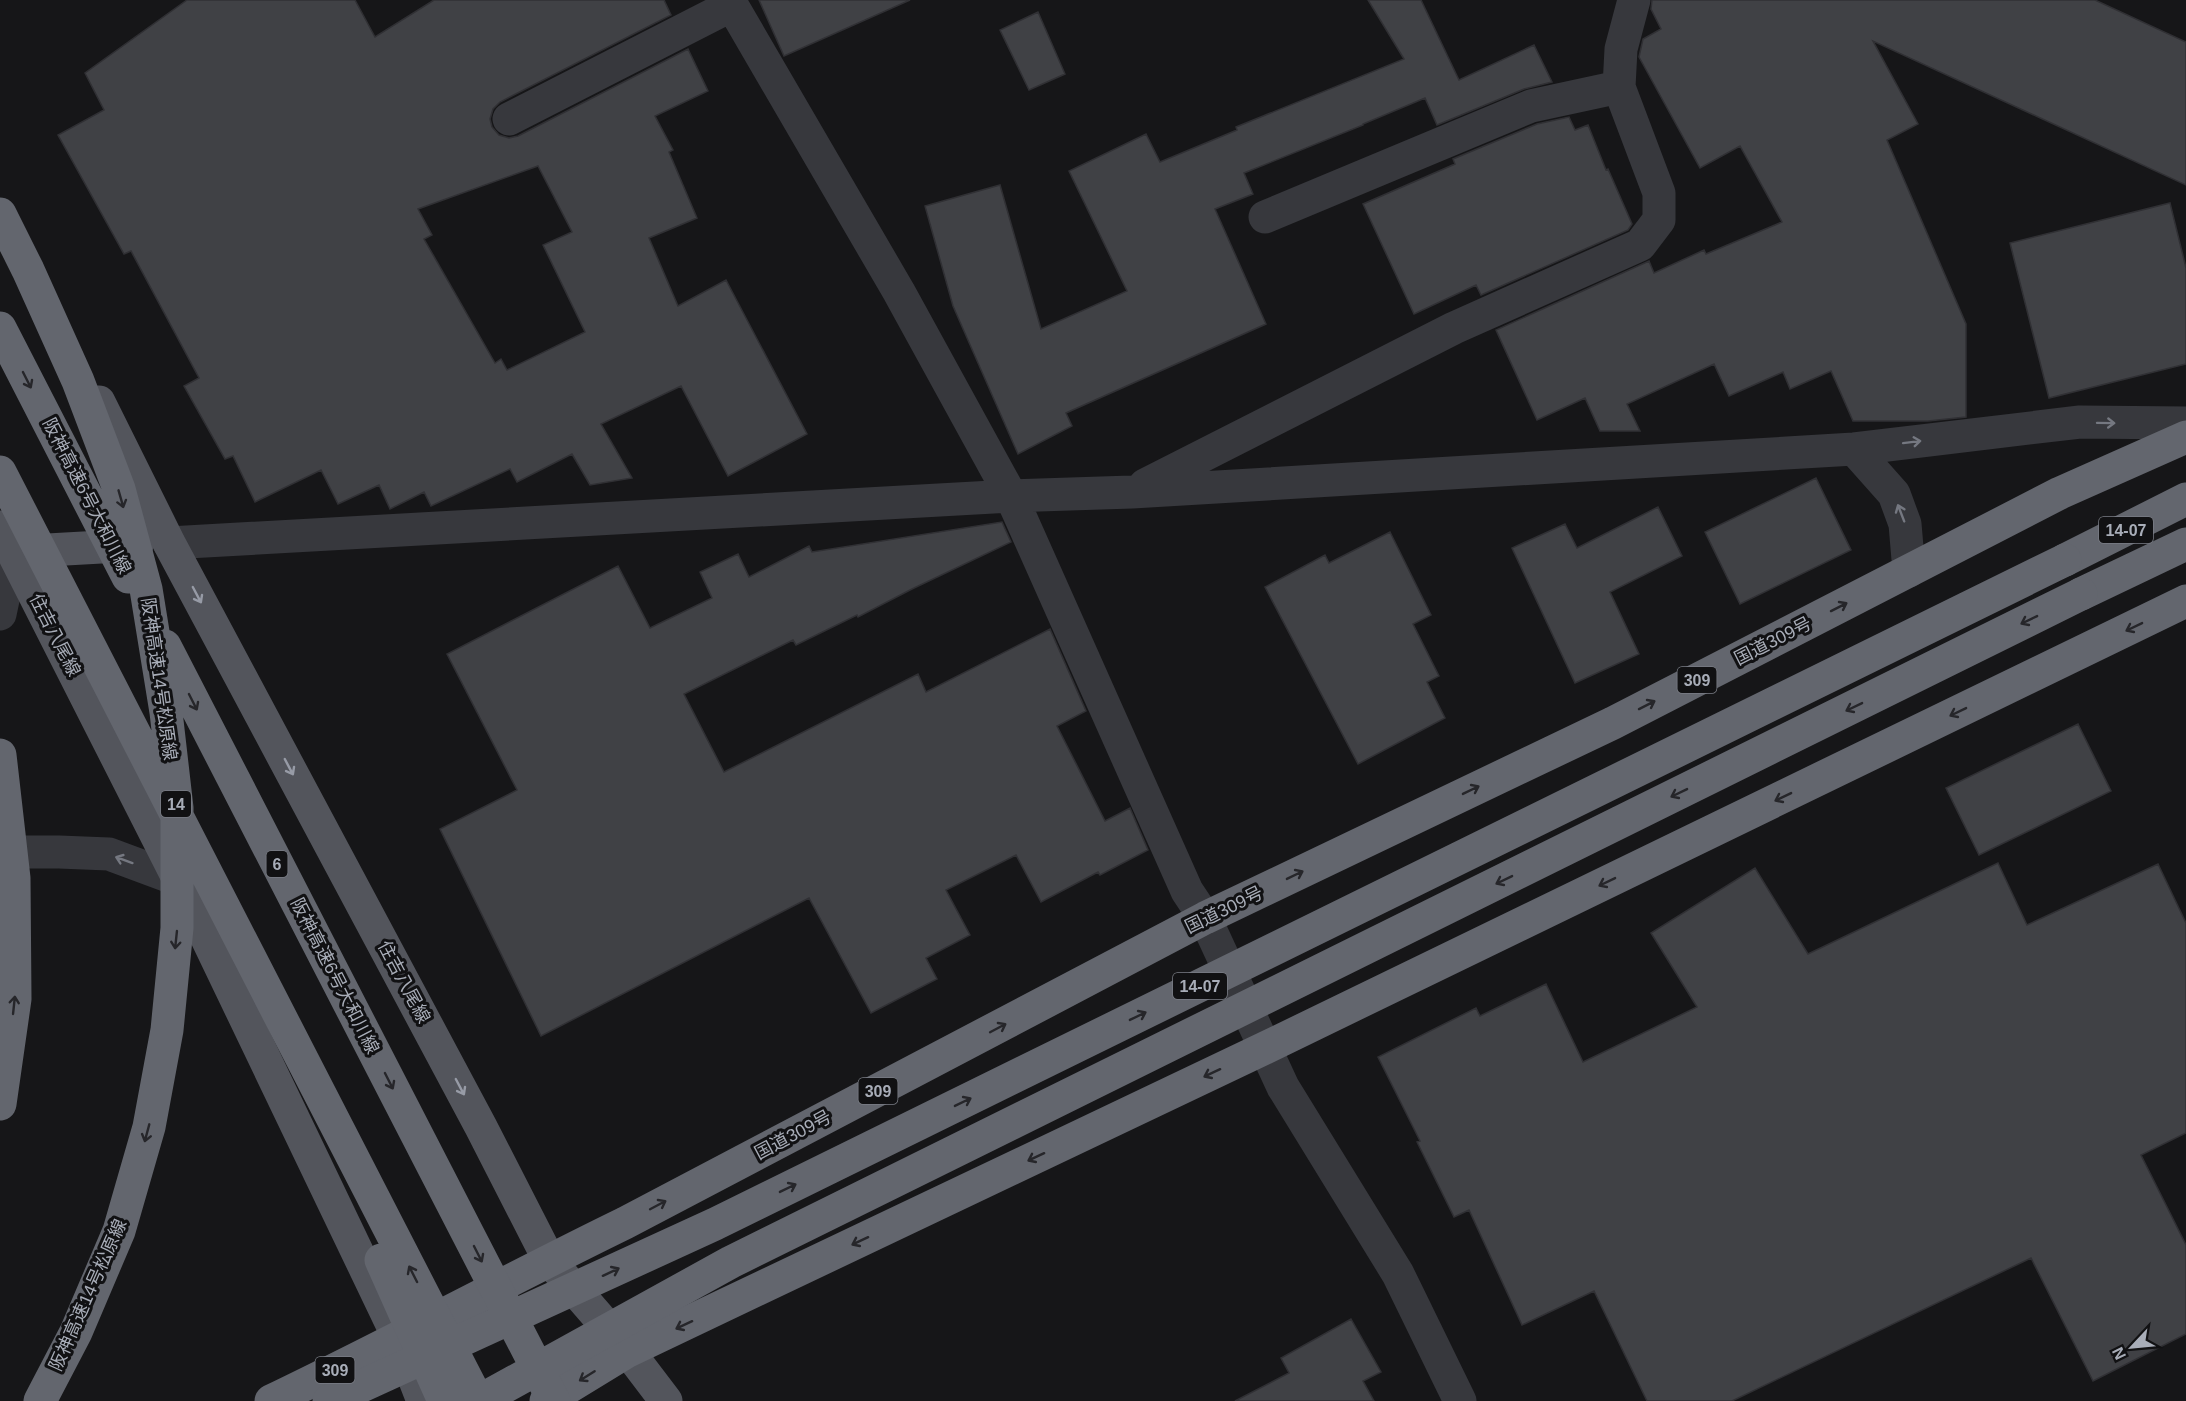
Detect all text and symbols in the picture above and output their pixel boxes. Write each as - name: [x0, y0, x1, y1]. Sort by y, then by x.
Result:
- one-way arrow: [22, 370, 33, 388]
- street label: 阪神高速6号大和川線: [39, 415, 135, 577]
- one-way arrow: [2095, 417, 2115, 428]
- one-way arrow: [1902, 436, 1922, 447]
- one-way arrow: [116, 489, 127, 508]
- one-way arrow: [1895, 504, 1906, 523]
- road number: 14-07: [2099, 517, 2153, 543]
- one-way arrow: [191, 586, 203, 603]
- street label: 住吉八尾線: [26, 590, 84, 680]
- street label: 阪神高速14号松原線: [138, 596, 180, 762]
- one-way arrow: [1830, 601, 1847, 613]
- street label: 国道309号: [1731, 613, 1815, 669]
- one-way arrow: [2020, 615, 2038, 627]
- one-way arrow: [2125, 622, 2143, 633]
- road number: 309: [1678, 667, 1716, 693]
- one-way arrow: [188, 693, 199, 711]
- one-way arrow: [1638, 699, 1656, 711]
- one-way arrow: [1845, 701, 1863, 713]
- one-way arrow: [1950, 707, 1968, 718]
- one-way arrow: [283, 758, 295, 775]
- one-way arrow: [1462, 784, 1480, 796]
- one-way arrow: [1671, 788, 1689, 800]
- road number: 14: [161, 791, 191, 817]
- one-way arrow: [1774, 792, 1792, 803]
- road number: 6: [266, 851, 288, 877]
- one-way arrow: [115, 854, 134, 865]
- one-way arrow: [1286, 868, 1304, 880]
- one-way arrow: [1496, 874, 1514, 886]
- one-way arrow: [1599, 876, 1617, 888]
- street label: 国道309号: [1182, 883, 1266, 937]
- street label: 阪神高速6号大和川線: [287, 895, 383, 1057]
- one-way arrow: [170, 930, 181, 950]
- street label: 住吉八尾線: [374, 938, 434, 1026]
- road number: 14-07: [1173, 973, 1227, 999]
- one-way arrow: [9, 995, 20, 1015]
- one-way arrow: [1128, 1010, 1146, 1022]
- one-way arrow: [989, 1022, 1007, 1033]
- one-way arrow: [1203, 1067, 1221, 1079]
- one-way arrow: [383, 1071, 395, 1089]
- one-way arrow: [454, 1078, 466, 1095]
- road number: 309: [858, 1078, 898, 1104]
- one-way arrow: [953, 1096, 971, 1108]
- street label: 国道309号: [751, 1106, 835, 1164]
- one-way arrow: [140, 1123, 152, 1142]
- one-way arrow: [1027, 1151, 1045, 1163]
- one-way arrow: [778, 1182, 796, 1194]
- one-way arrow: [649, 1199, 667, 1211]
- street label: 阪神高速14号松原線: [46, 1216, 130, 1374]
- one-way arrow: [851, 1235, 869, 1247]
- one-way arrow: [472, 1245, 484, 1262]
- one-way arrow: [602, 1265, 620, 1277]
- one-way arrow: [407, 1266, 418, 1284]
- north arrow: [2102, 1317, 2162, 1377]
- one-way arrow: [675, 1319, 693, 1331]
- text: N: [2109, 1344, 2129, 1362]
- road number: 309: [316, 1357, 354, 1383]
- one-way arrow: [579, 1370, 596, 1382]

